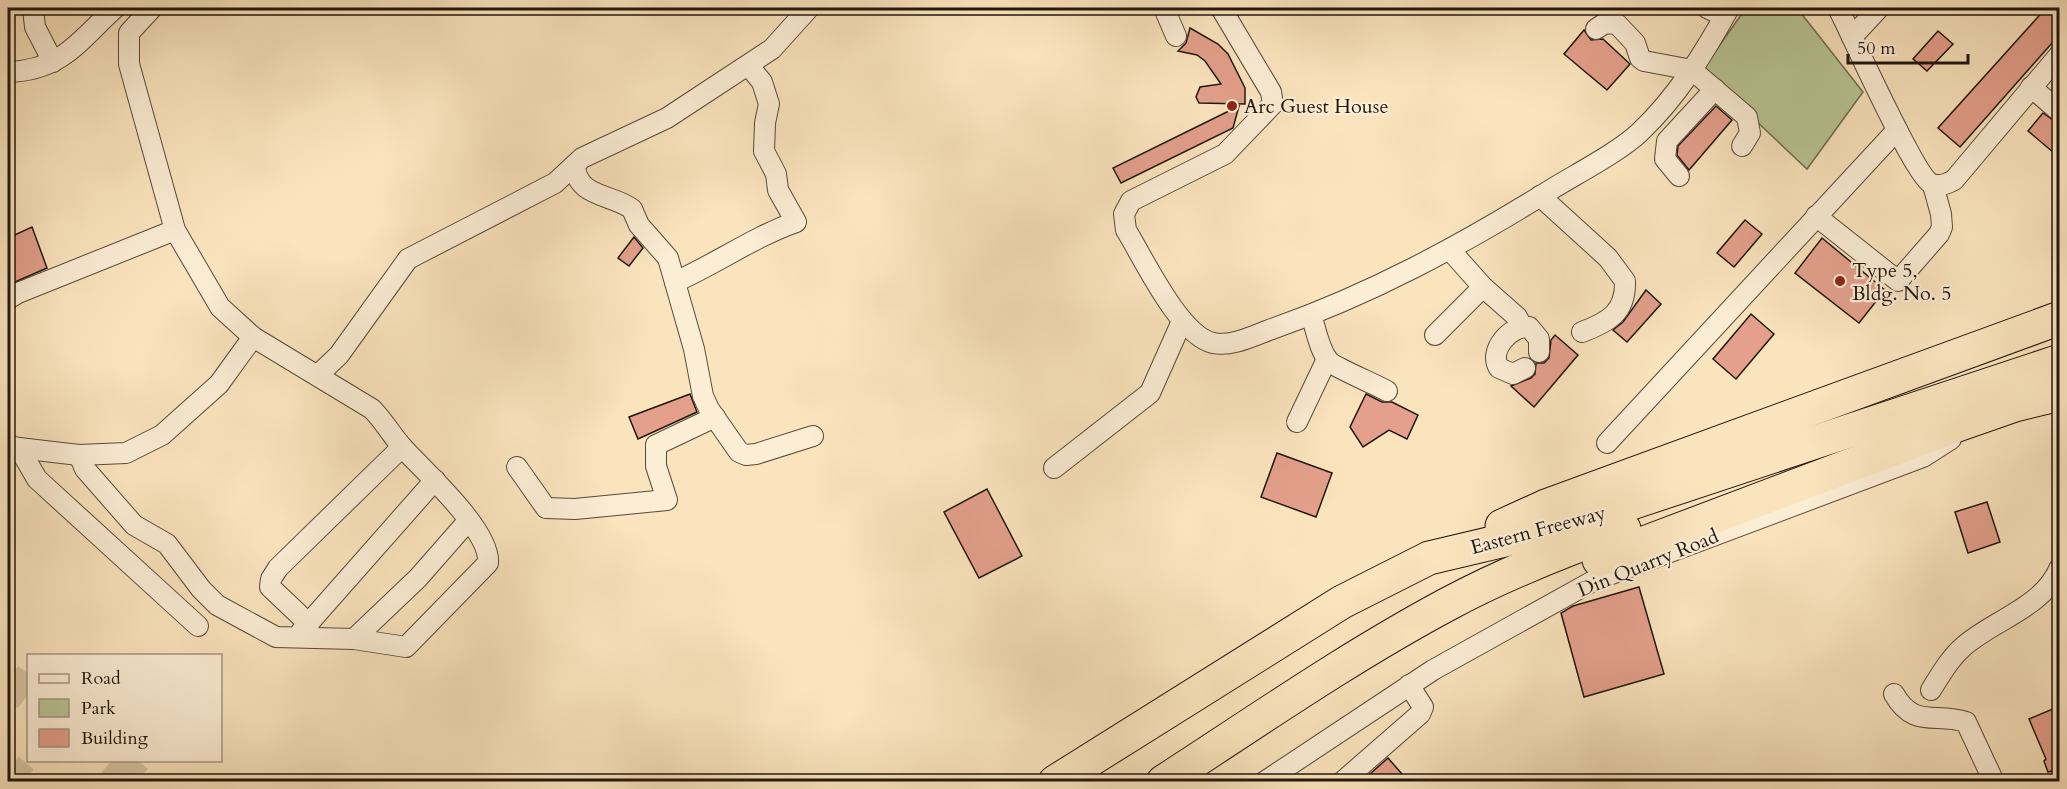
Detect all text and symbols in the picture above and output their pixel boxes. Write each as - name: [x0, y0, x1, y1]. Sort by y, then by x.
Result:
- scale bar: [1848, 27, 1968, 65]
- text: 50 m: [1857, 36, 1896, 61]
- place label: Arc Guest House: [1244, 93, 1389, 120]
- marker: Arc Guest House: [1225, 99, 1239, 113]
- place label: Type 5, Bldg. No. 5: [1852, 257, 1952, 307]
- marker: Type 5, Bldg. No. 5: [1833, 274, 1847, 288]
- street label: Eastern Freeway: [1467, 499, 1609, 561]
- street label: Din Quarry Road: [1573, 522, 1723, 604]
- legend: [27, 654, 222, 762]
- text: Road: [81, 666, 121, 691]
- text: Park: [81, 696, 116, 721]
- text: Building: [81, 726, 149, 751]

